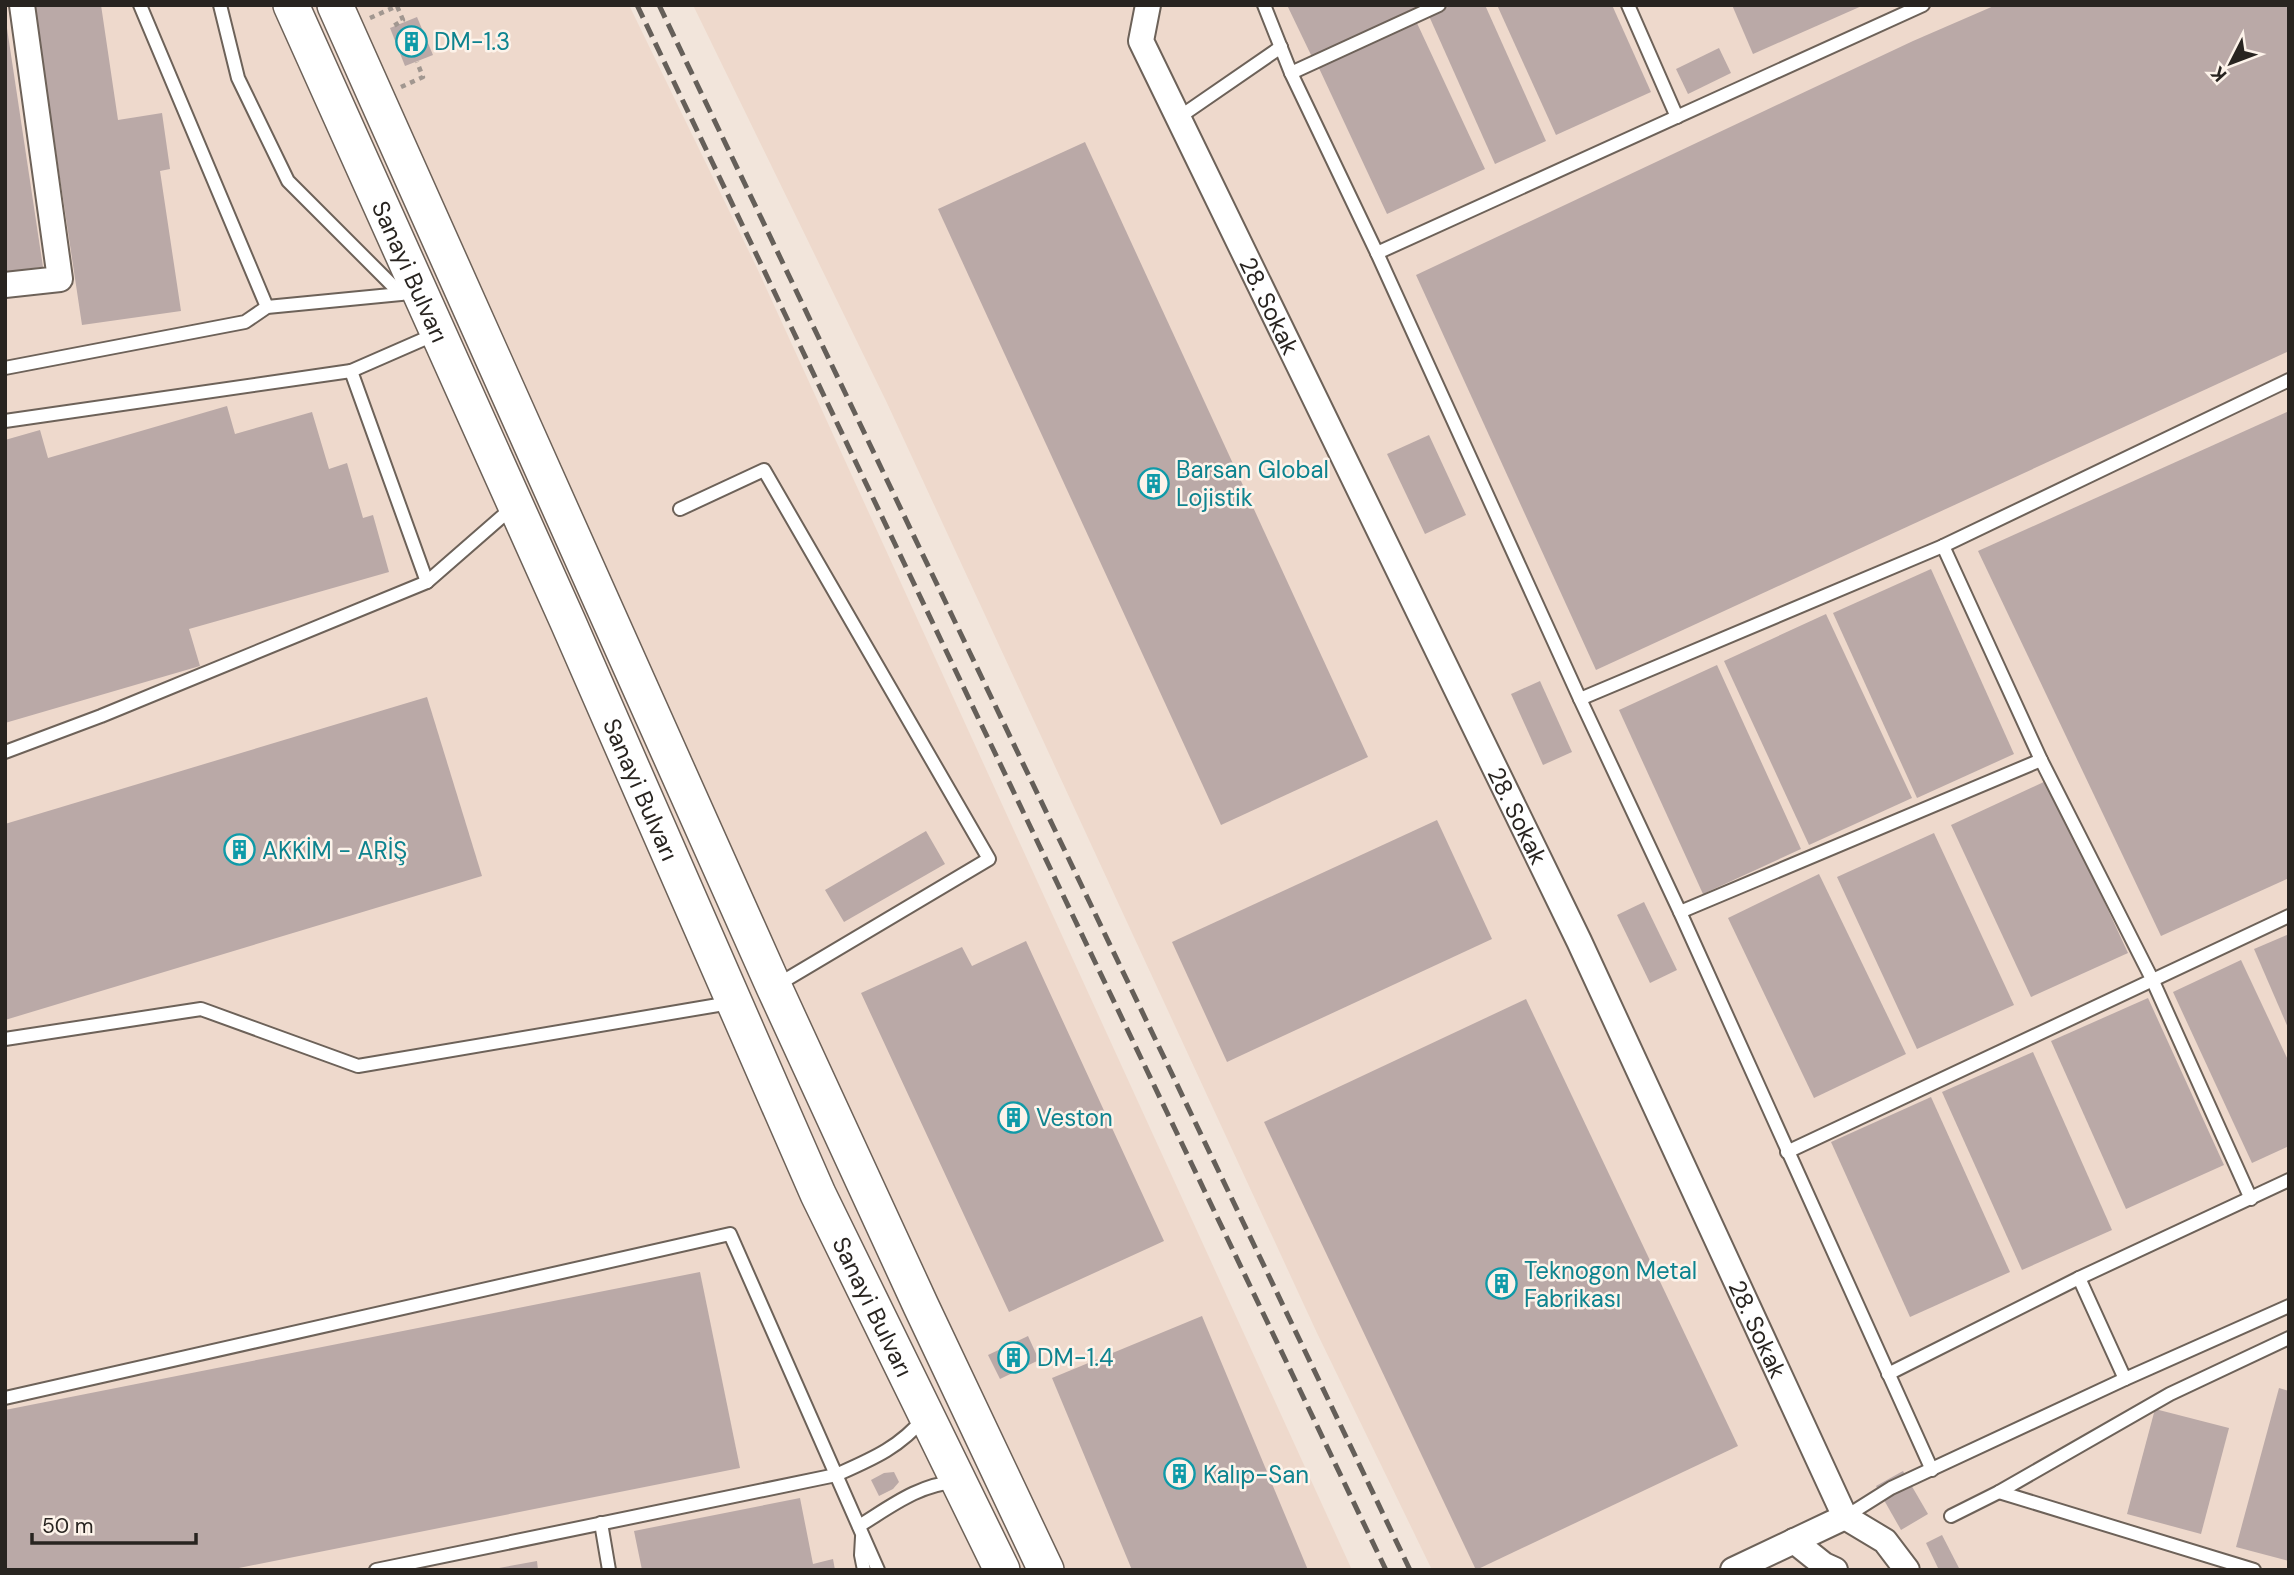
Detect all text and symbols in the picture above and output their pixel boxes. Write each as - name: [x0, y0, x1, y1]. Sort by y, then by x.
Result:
- building icon: DM-1.3: [394, 24, 428, 58]
- place label: DM-1.3: [434, 26, 510, 57]
- north arrow: [2196, 28, 2266, 98]
- text: K: [2205, 61, 2232, 87]
- street label: Sanayi Bulvarı: [365, 196, 456, 347]
- street label: 28. Sokak: [1233, 252, 1307, 359]
- place label: Barsan Global Lojistik: [1176, 454, 1329, 513]
- building icon: Barsan Global Lojistik: [1136, 466, 1170, 500]
- street label: Sanayi Bulvarı: [597, 714, 686, 865]
- street label: 28. Sokak: [1481, 762, 1555, 869]
- building icon: AKKİM - ARİŞ: [222, 833, 256, 867]
- place label: AKKİM - ARİŞ: [262, 835, 407, 866]
- building icon: Veston: [996, 1100, 1030, 1134]
- place label: Veston: [1036, 1102, 1113, 1133]
- street label: Sanayi Bulvarı: [826, 1232, 920, 1382]
- place label: Teknogon Metal Fabrikası: [1524, 1255, 1697, 1314]
- building icon: Teknogon Metal Fabrikası: [1484, 1267, 1518, 1301]
- street label: 28. Sokak: [1722, 1275, 1794, 1383]
- building icon: DM-1.4: [997, 1340, 1031, 1374]
- place label: DM-1.4: [1037, 1342, 1114, 1373]
- building icon: Kalıp-San: [1163, 1457, 1197, 1491]
- place label: Kalıp-San: [1203, 1459, 1309, 1490]
- scale bar: [32, 1502, 196, 1546]
- text: 50 m: [42, 1512, 93, 1540]

